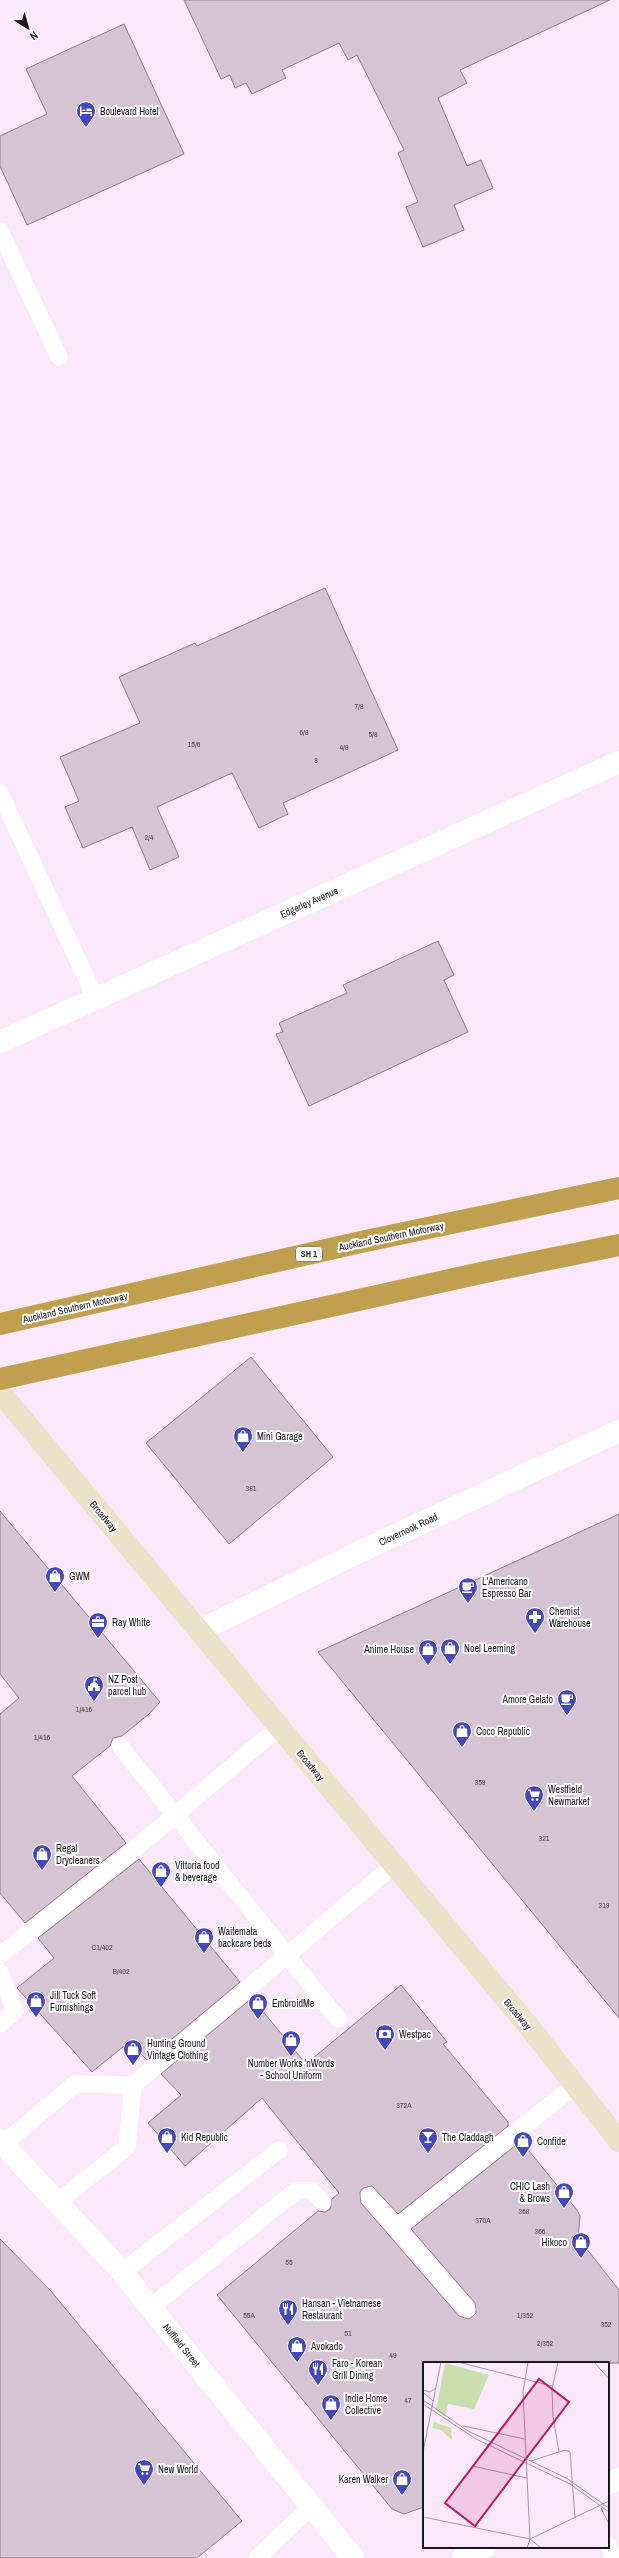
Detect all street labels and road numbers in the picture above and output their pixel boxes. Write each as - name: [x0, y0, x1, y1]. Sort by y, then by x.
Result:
- street label: Edgerley Avenue: [278, 884, 340, 921]
- street label: Auckland Southern Motorway: [336, 1219, 446, 1254]
- road number: SH 1: [296, 1247, 322, 1261]
- street label: Auckland Southern Motorway: [20, 1289, 130, 1326]
- street label: Broadway: [87, 1498, 121, 1535]
- street label: Clovernook Road: [377, 1510, 440, 1549]
- street label: Broadway: [294, 1747, 328, 1784]
- street label: Broadway: [501, 1996, 535, 2033]
- street label: Nuffield Street: [160, 2321, 204, 2370]

